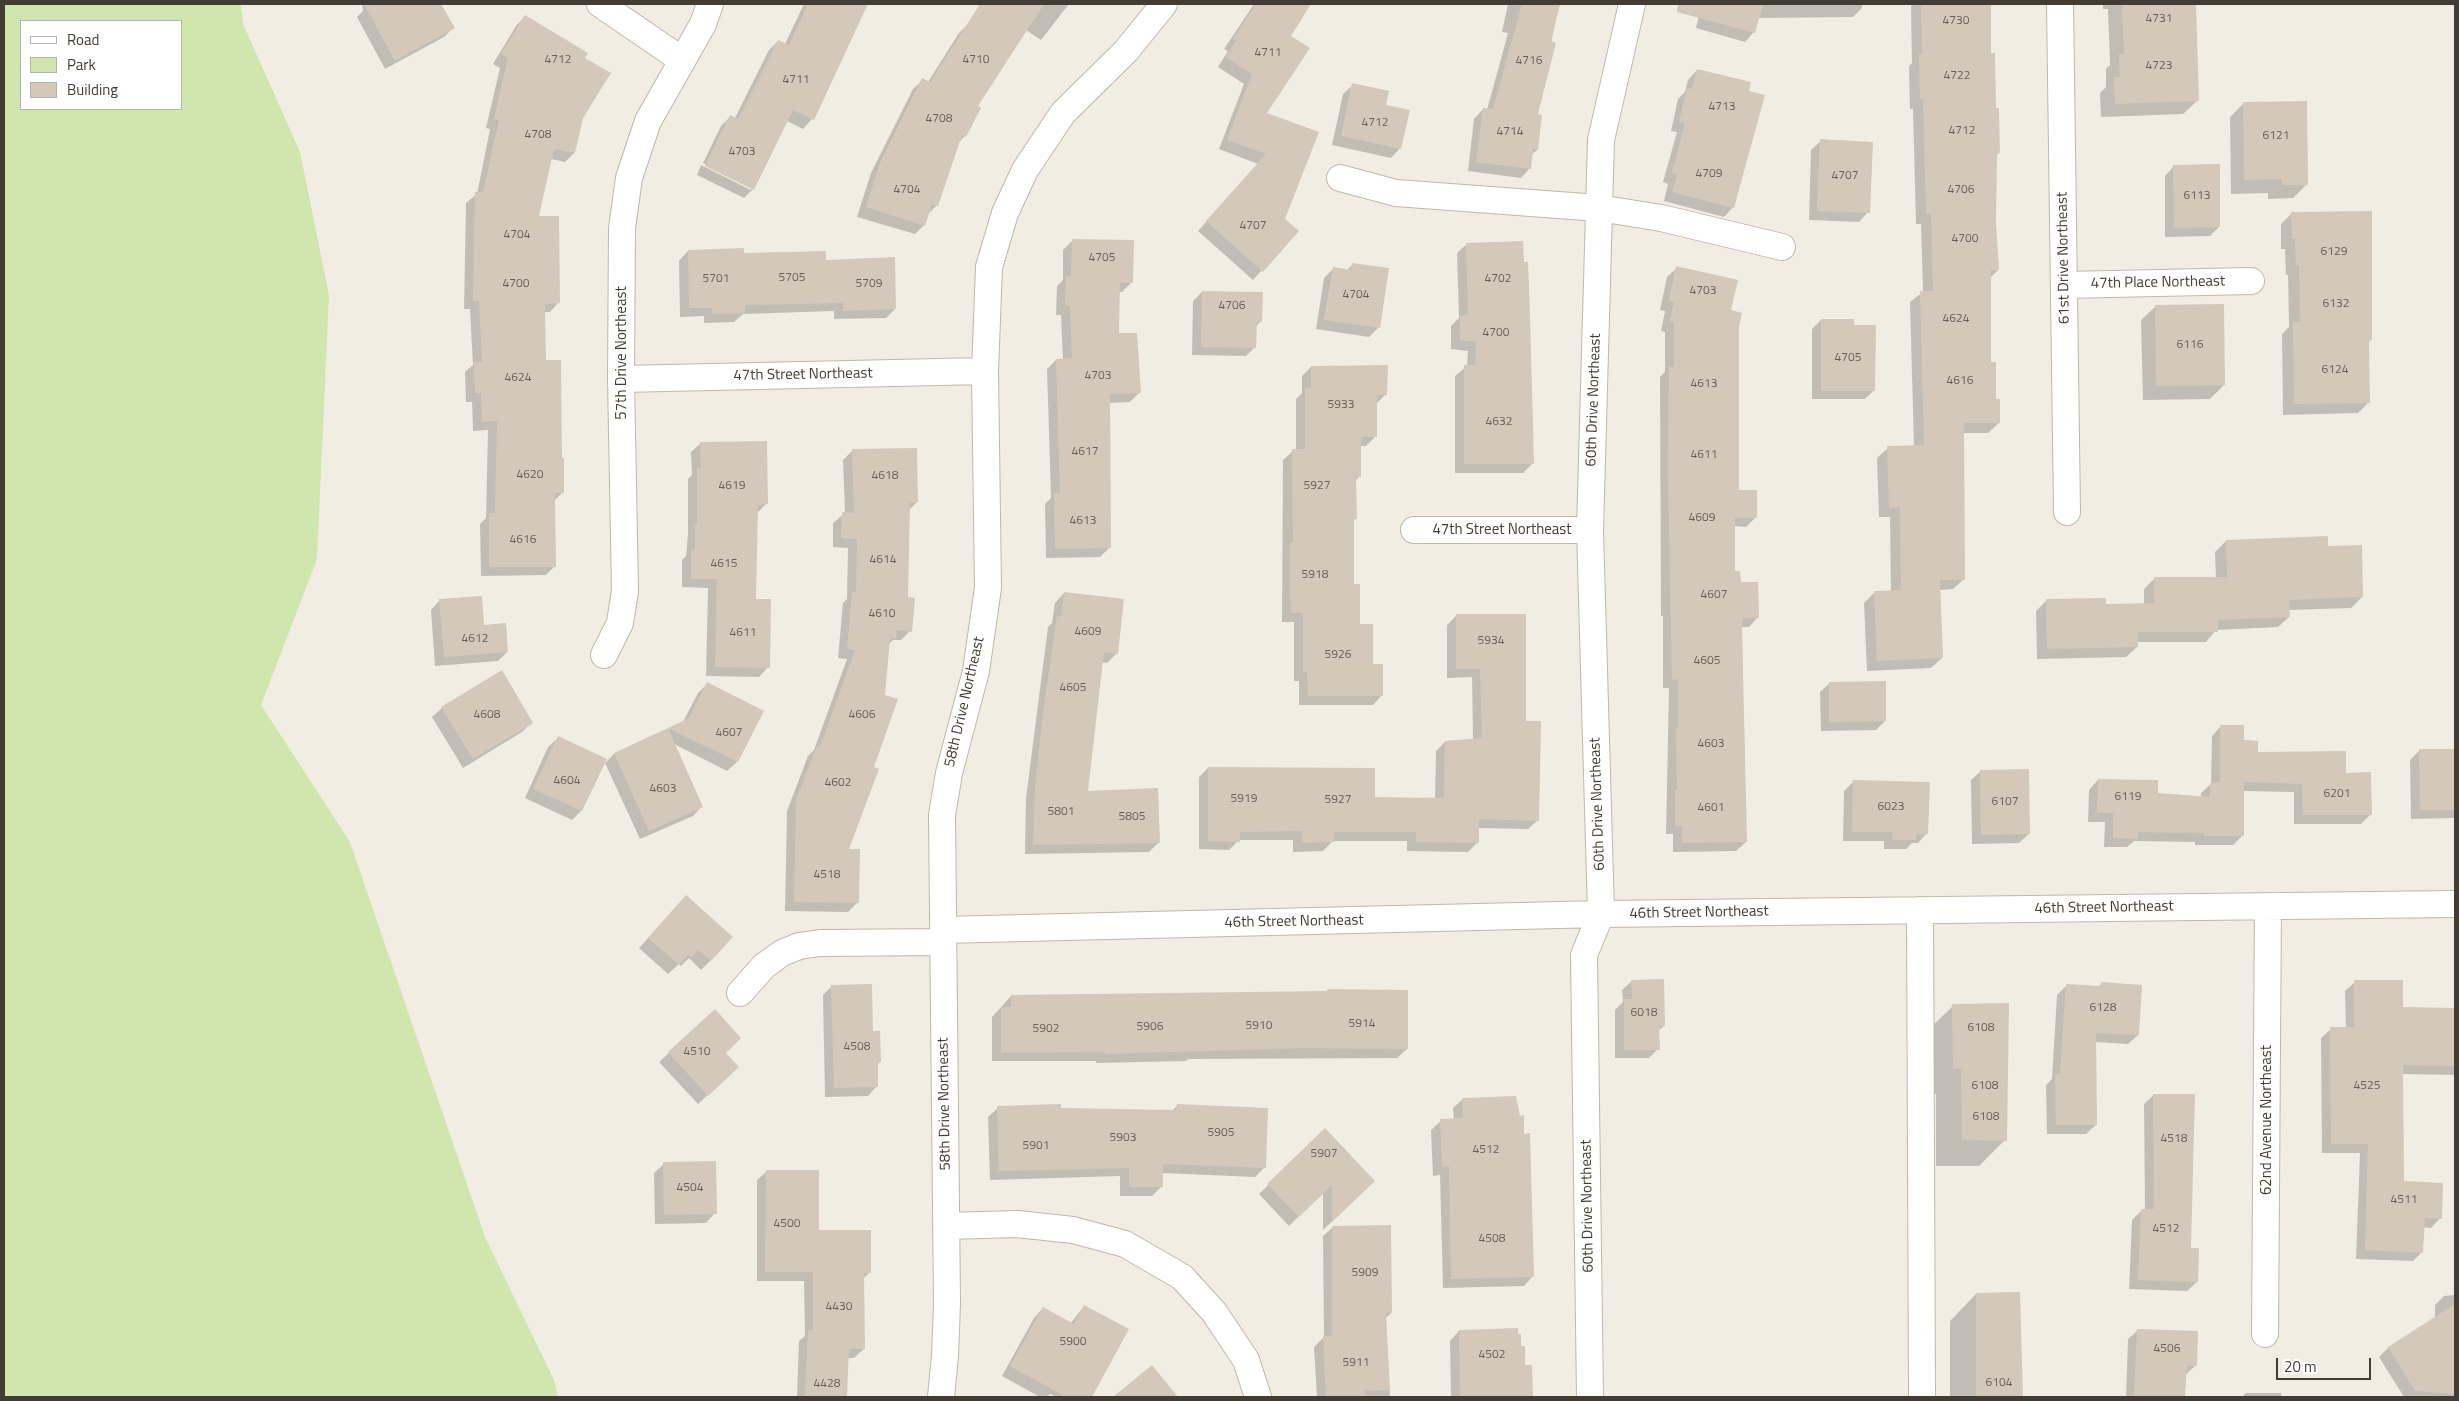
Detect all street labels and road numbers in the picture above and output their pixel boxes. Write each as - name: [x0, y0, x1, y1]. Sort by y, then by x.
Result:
- street label: 61st Drive Northeast: [2054, 192, 2074, 324]
- street label: 47th Place Northeast: [2091, 273, 2225, 293]
- street label: 57th Drive Northeast: [613, 286, 631, 420]
- street label: 60th Drive Northeast: [1583, 333, 1605, 467]
- street label: 47th Street Northeast: [733, 365, 873, 385]
- street label: 47th Street Northeast: [1432, 521, 1572, 539]
- street label: 58th Drive Northeast: [941, 635, 989, 769]
- street label: 60th Drive Northeast: [1587, 737, 1609, 871]
- street label: 46th Street Northeast: [2034, 898, 2174, 918]
- street label: 46th Street Northeast: [1629, 903, 1769, 923]
- street label: 46th Street Northeast: [1224, 912, 1364, 932]
- street label: 58th Drive Northeast: [935, 1037, 955, 1171]
- street label: 62nd Avenue Northeast: [2258, 1045, 2276, 1195]
- street label: 60th Drive Northeast: [1578, 1139, 1598, 1273]

